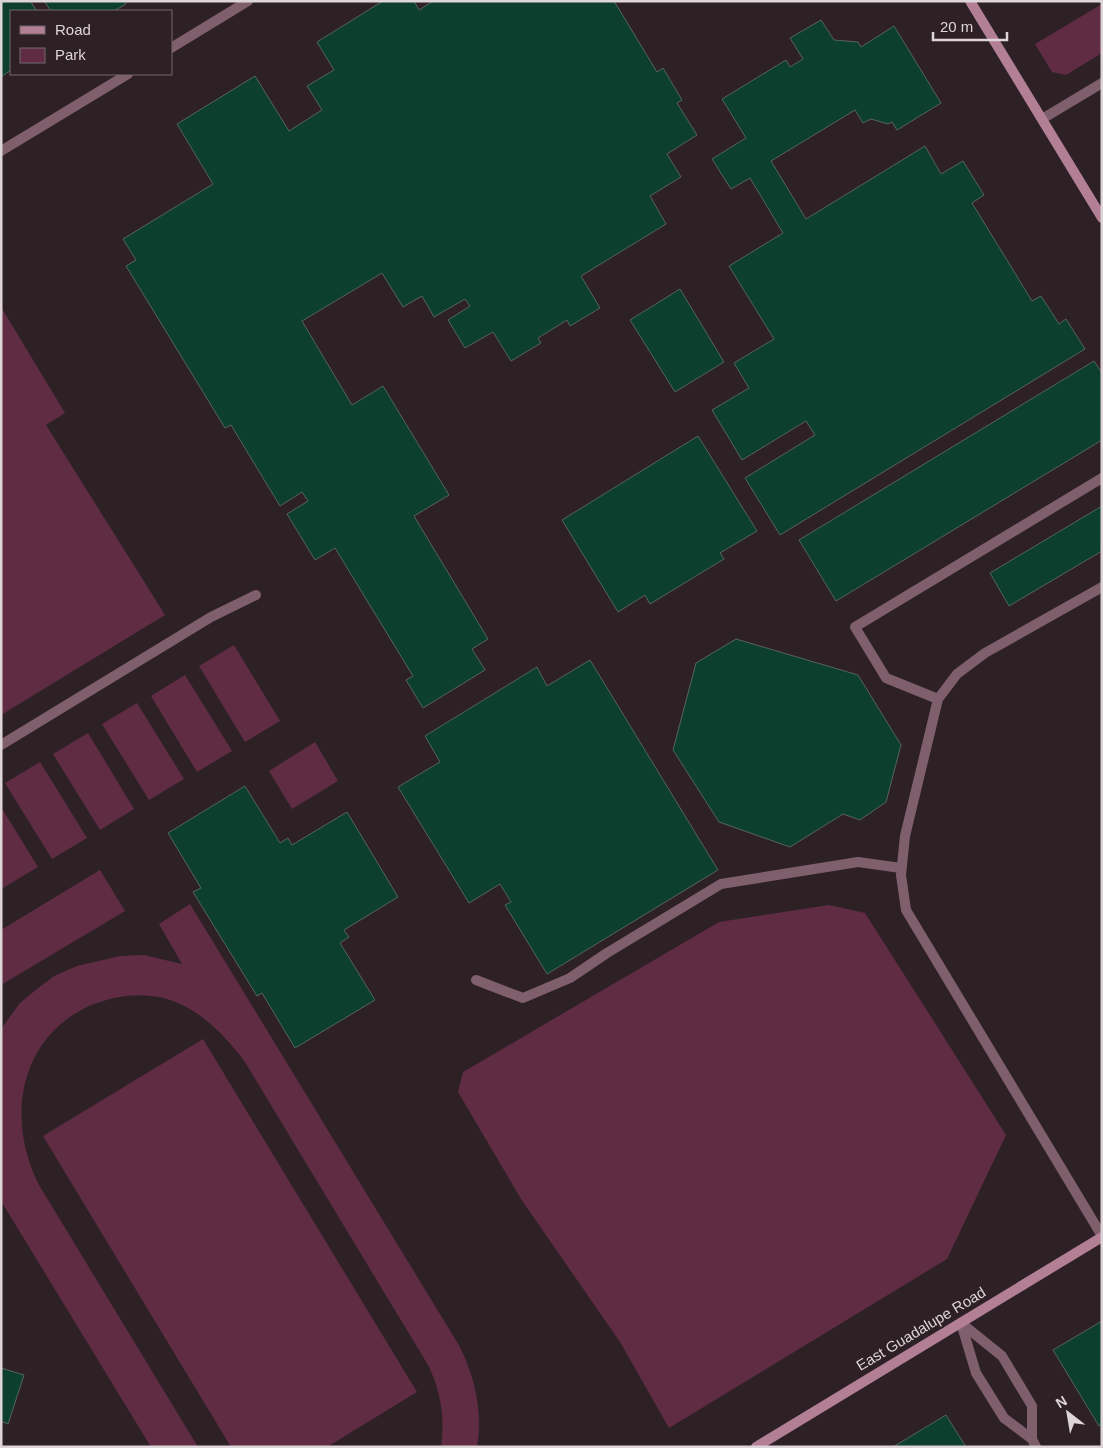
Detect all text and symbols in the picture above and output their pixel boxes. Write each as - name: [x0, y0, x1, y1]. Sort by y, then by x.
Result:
- legend: [10, 10, 172, 75]
- scale bar: [933, 10, 1007, 42]
- text: 20 m: [940, 18, 973, 35]
- text: Road: [55, 21, 91, 38]
- text: Park: [55, 46, 86, 63]
- street label: East Guadalupe Road: [853, 1283, 988, 1374]
- north arrow: [1043, 1388, 1093, 1438]
- text: N: [1053, 1392, 1070, 1411]

